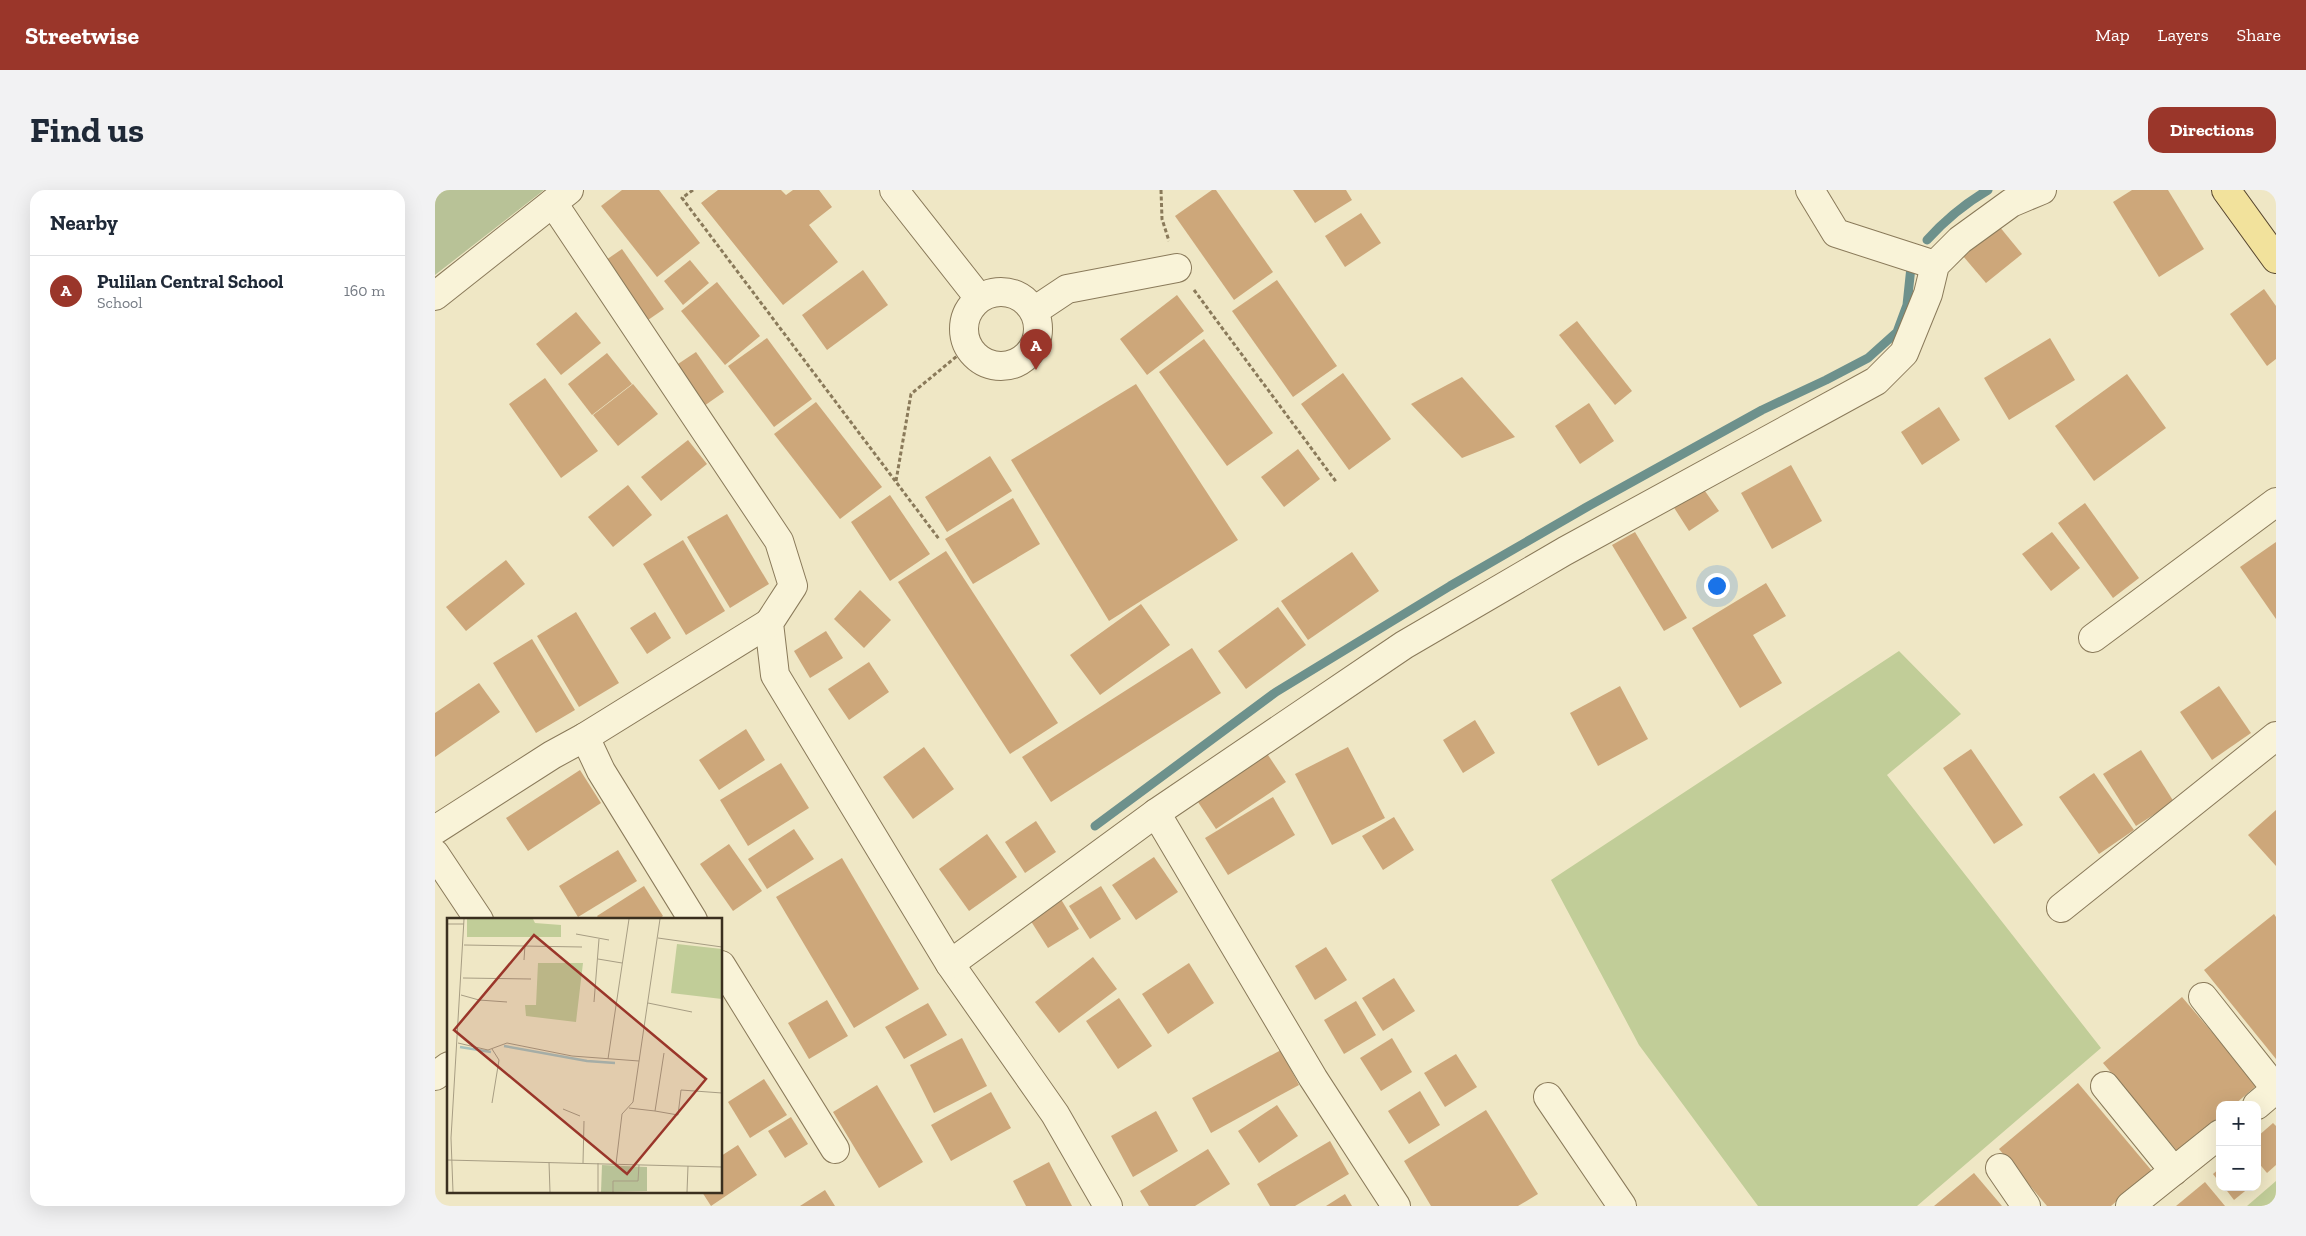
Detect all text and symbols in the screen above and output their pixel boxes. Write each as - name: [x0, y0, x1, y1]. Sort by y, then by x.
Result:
- text: Streetwise: [25, 21, 139, 50]
- text: Map: [2095, 24, 2130, 46]
- text: Layers: [2158, 24, 2209, 46]
- text: Share: [2237, 24, 2281, 46]
- button: Directions: [2148, 107, 2276, 153]
- text: Find us: [30, 109, 144, 151]
- text: Nearby: [50, 210, 118, 235]
- text: Pulilan Central School: [97, 270, 284, 293]
- text: A: [61, 281, 72, 300]
- text: 160 m: [344, 281, 385, 300]
- text: School: [97, 293, 143, 312]
- pin: A: [1020, 329, 1052, 370]
- your location: [1704, 573, 1730, 599]
- inset map: [447, 918, 723, 1194]
- map controls: [2216, 1101, 2261, 1191]
- button: +: [2216, 1101, 2261, 1146]
- button: −: [2216, 1146, 2261, 1191]

